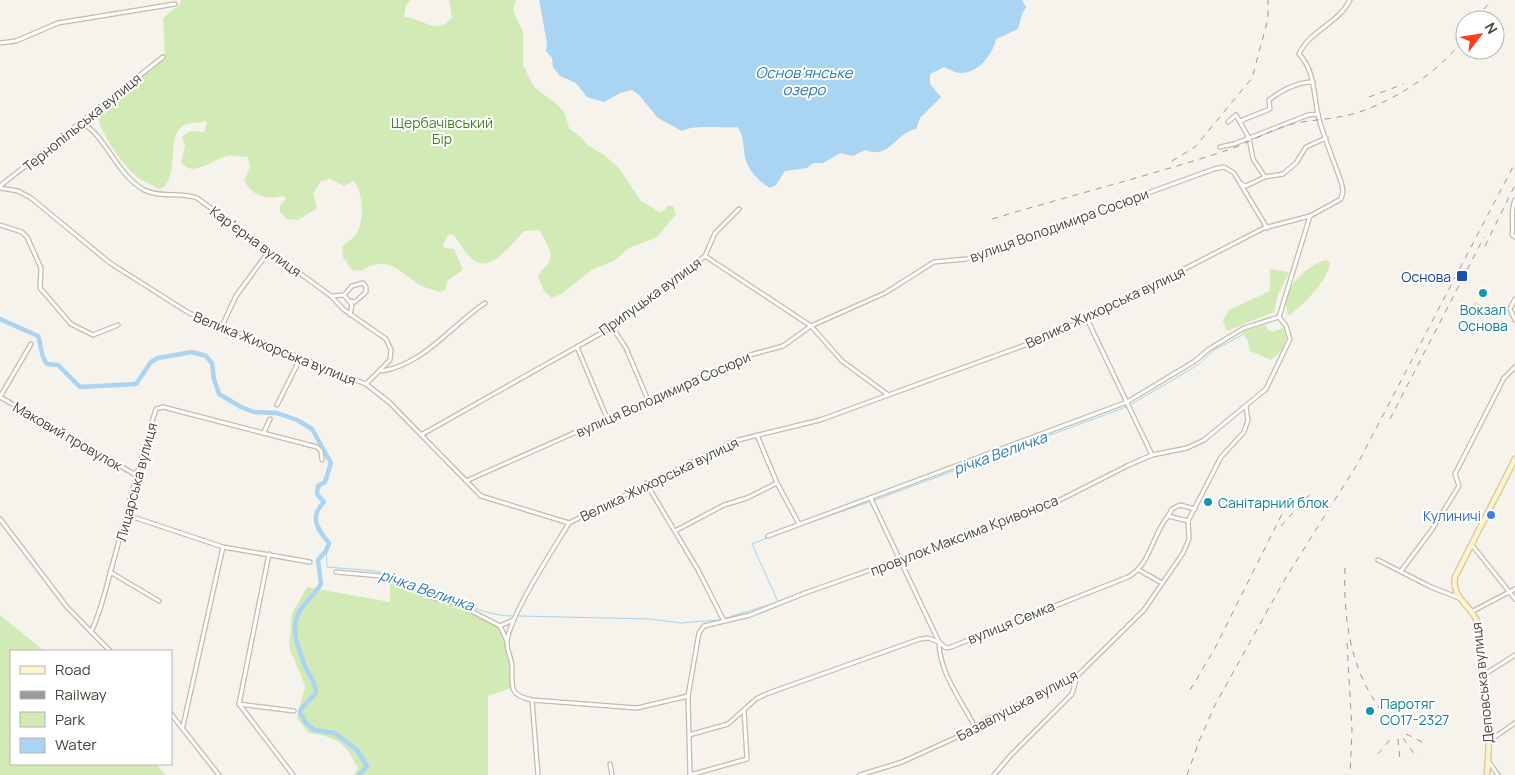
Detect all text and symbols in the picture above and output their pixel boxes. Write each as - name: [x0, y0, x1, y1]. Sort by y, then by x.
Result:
- north arrow: [1455, 10, 1505, 60]
- text: N: [1481, 19, 1502, 37]
- water label: Основ'янське озеро: [755, 62, 854, 100]
- street label: Тернопільська вулиця: [19, 68, 145, 176]
- park label: Щербачівський Бір: [391, 113, 493, 148]
- street label: вулиця Володимира Сосюри: [967, 184, 1151, 266]
- street label: Кар’єрна вулиця: [206, 201, 306, 281]
- street label: Прилуцька вулиця: [595, 252, 705, 340]
- street label: Велика Жихорська вулиця: [1022, 262, 1188, 352]
- place label: Основа: [1401, 267, 1451, 286]
- marker: Основа: [1455, 269, 1469, 283]
- marker: Вокзал Основа: [1477, 287, 1489, 299]
- place label: Вокзал Основа: [1458, 300, 1508, 335]
- street label: Велика Жихорська вулиця: [191, 307, 359, 389]
- street label: вулиця Володимира Сосюри: [573, 347, 753, 441]
- street label: Маковий провулок: [10, 397, 127, 476]
- street label: Лицарська вулиця: [111, 421, 161, 543]
- water label: річка Величка: [950, 426, 1050, 480]
- street label: Велика Жихорська вулиця: [577, 432, 741, 526]
- street label: провулок Максима Кривоноса: [867, 490, 1061, 580]
- place label: Санітарний блок: [1218, 493, 1330, 512]
- marker: Санітарний блок: [1202, 496, 1214, 508]
- place label: Кулиничі: [1423, 506, 1481, 525]
- marker: Кулиничі: [1485, 509, 1497, 521]
- water label: річка Величка: [377, 564, 478, 616]
- street label: вулиця Семка: [965, 596, 1057, 648]
- street label: Деповська вулиця: [1466, 621, 1498, 745]
- legend: [10, 650, 172, 765]
- text: Road: [55, 659, 91, 680]
- street label: Базавлуцька вулиця: [953, 665, 1081, 745]
- text: Railway: [55, 684, 107, 705]
- place label: Паротяг СО17-2327: [1380, 694, 1449, 729]
- marker: Паротяг СО17-2327: [1364, 705, 1376, 717]
- text: Park: [55, 709, 85, 730]
- text: Water: [55, 734, 97, 755]

